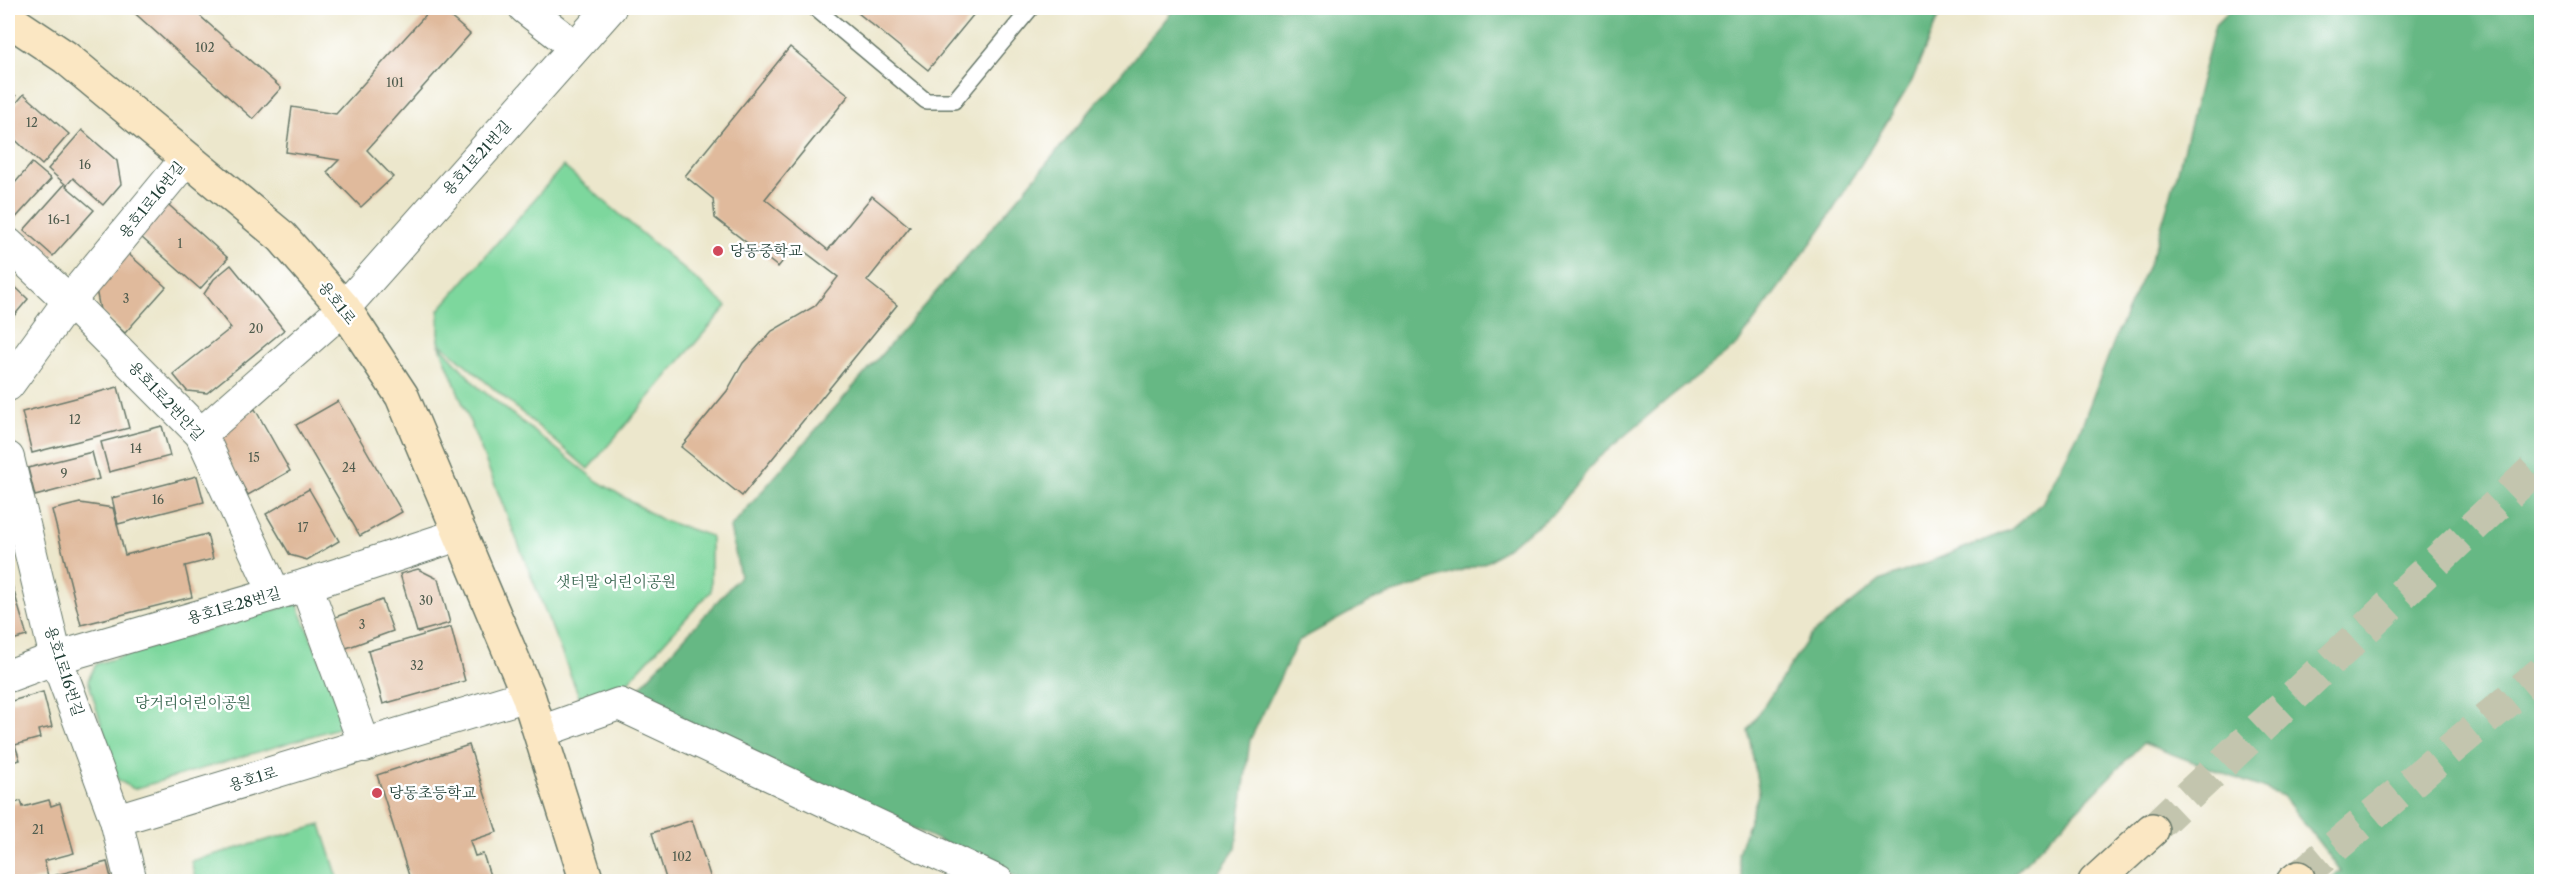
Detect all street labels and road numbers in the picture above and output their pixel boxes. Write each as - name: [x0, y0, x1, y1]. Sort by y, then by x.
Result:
- street label: 용호1로21번길: [438, 116, 515, 199]
- street label: 용호1로16번길: [115, 158, 189, 242]
- street label: 용호1로: [315, 277, 361, 329]
- street label: 용호1로2번안길: [125, 357, 208, 444]
- street label: 용호1로28번길: [185, 583, 283, 628]
- street label: 용호1로16번길: [41, 623, 88, 718]
- street label: 용호1로: [226, 762, 280, 795]

